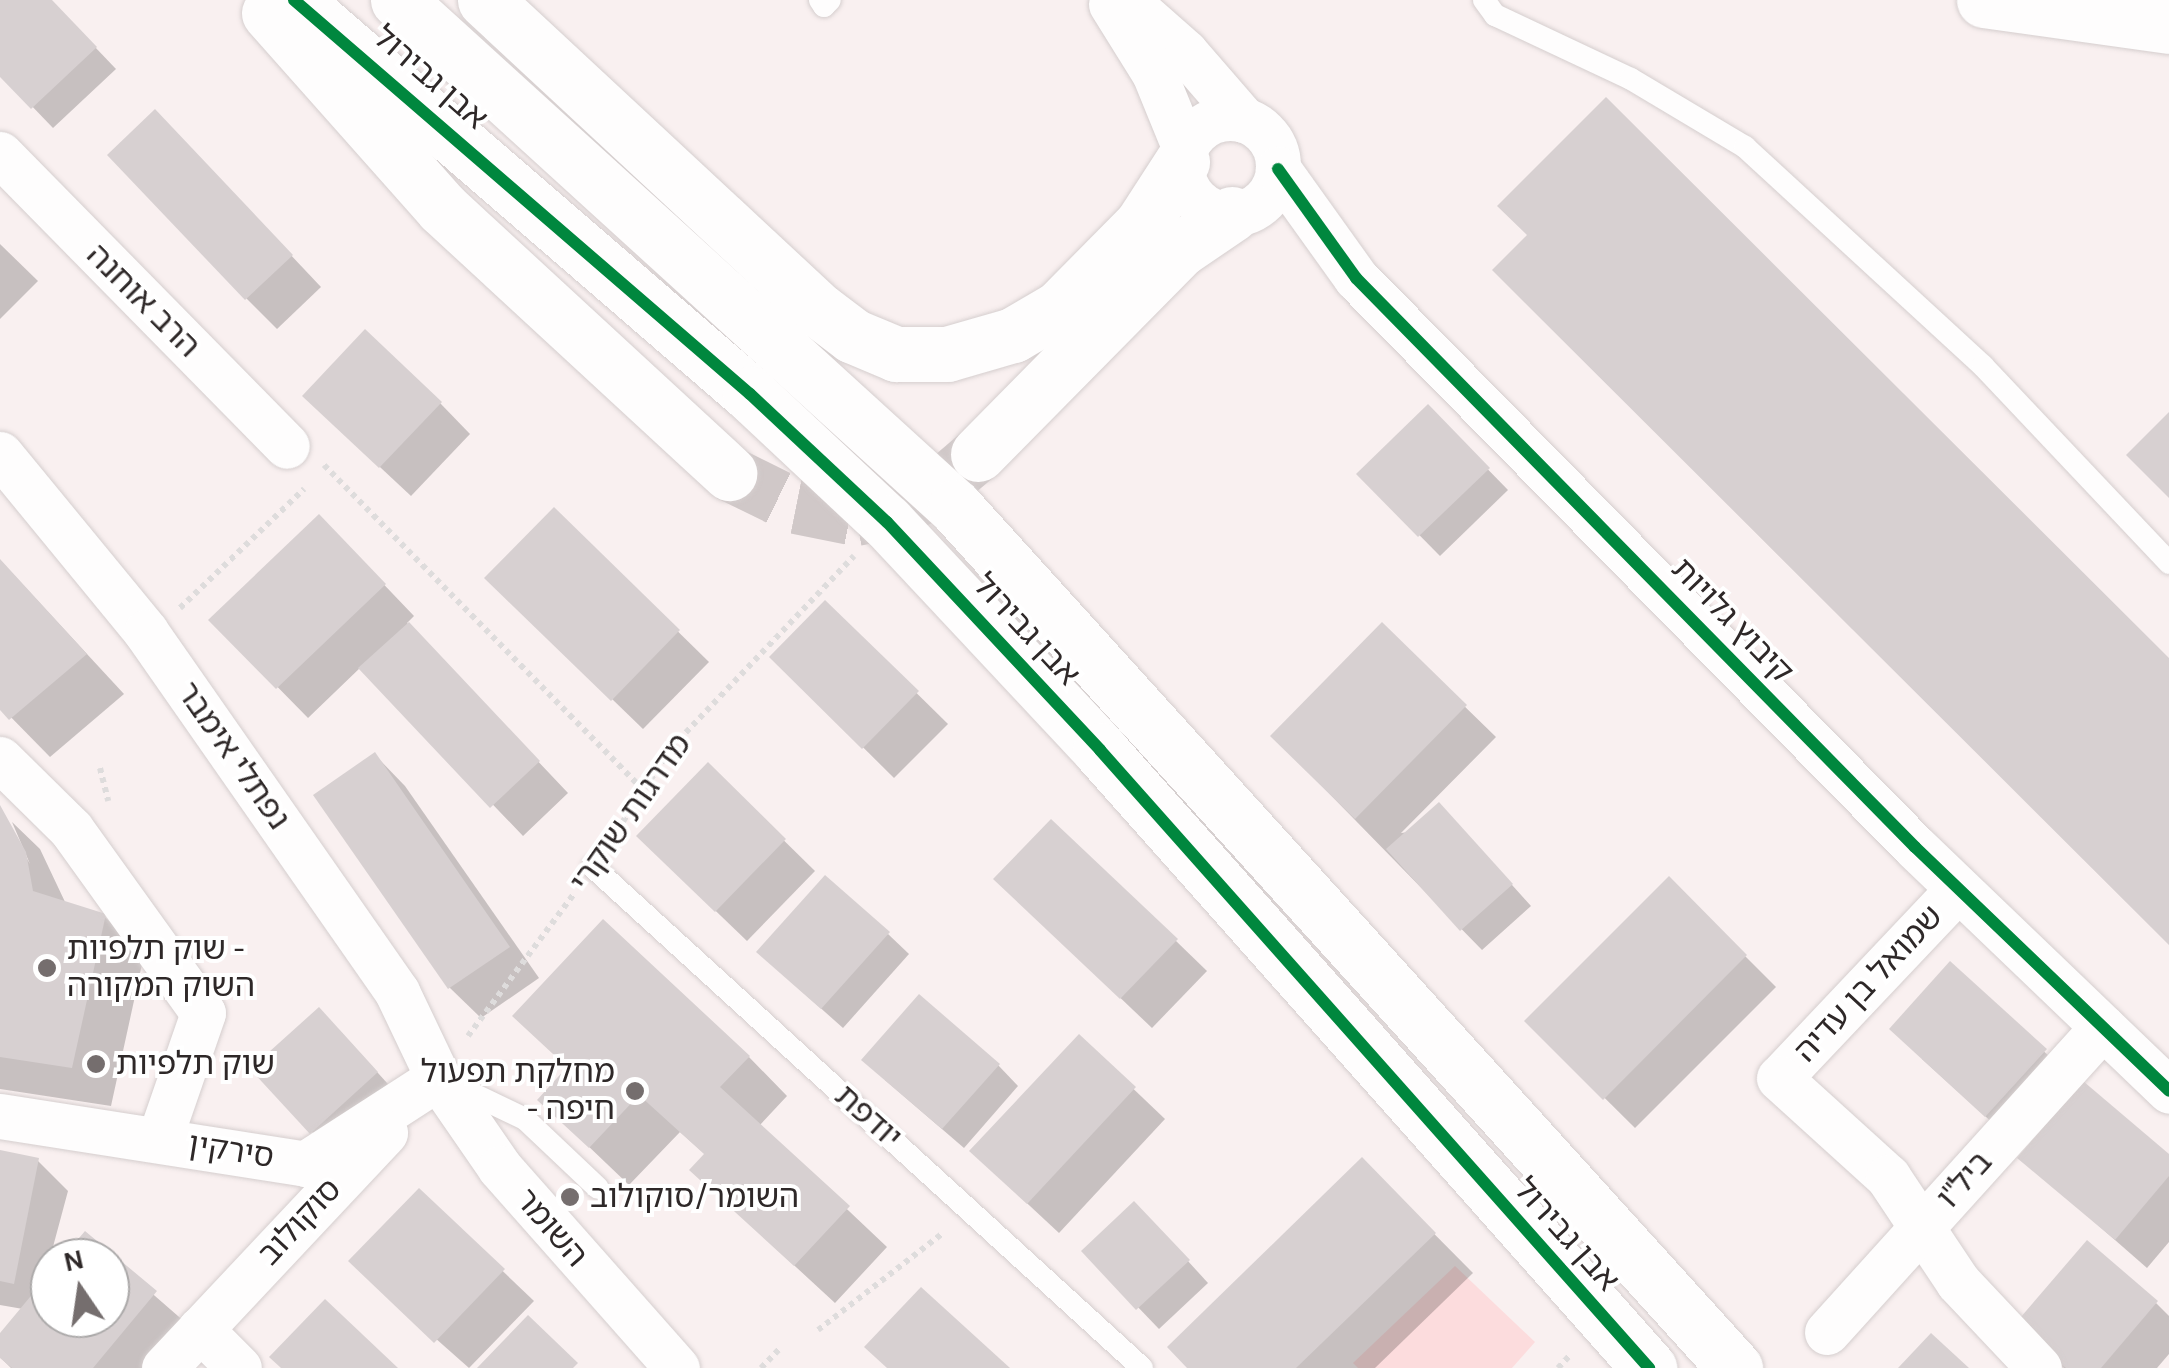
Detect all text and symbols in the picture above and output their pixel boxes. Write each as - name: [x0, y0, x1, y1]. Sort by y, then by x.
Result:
- street label: אבן גבירול: [365, 18, 495, 138]
- street label: הרב אוחנה: [78, 236, 208, 366]
- street label: קיבוץ גלויות: [1663, 551, 1801, 691]
- street label: אבן גבירול: [965, 566, 1087, 694]
- street label: נפתלי אימבר: [168, 675, 298, 837]
- street label: מדרגות שוקרי: [562, 726, 700, 900]
- street label: שמואל בן עדיה: [1787, 898, 1951, 1070]
- place label: שוק תלפיות - השוק המקורה: [67, 931, 255, 1006]
- marker: שוק תלפיות - השוק המקורה: [36, 957, 58, 979]
- place label: שוק תלפיות: [116, 1045, 275, 1083]
- marker: שוק תלפיות: [85, 1053, 107, 1075]
- place label: מחלקת תפעול - חיפה: [421, 1054, 615, 1129]
- street label: יודפת: [827, 1077, 909, 1157]
- marker: מחלקת תפעול - חיפה: [624, 1080, 646, 1102]
- street label: סירקין: [185, 1125, 277, 1177]
- street label: ביל"ו: [1929, 1143, 2001, 1217]
- street label: סוקולוב: [250, 1171, 350, 1273]
- street label: אבן גבירול: [1505, 1171, 1627, 1299]
- place label: השומר/סוקולוב: [590, 1178, 799, 1216]
- street label: השומר: [507, 1181, 595, 1275]
- marker: השומר/סוקולוב: [559, 1186, 581, 1208]
- north arrow: [30, 1238, 130, 1338]
- text: N: [60, 1242, 87, 1279]

